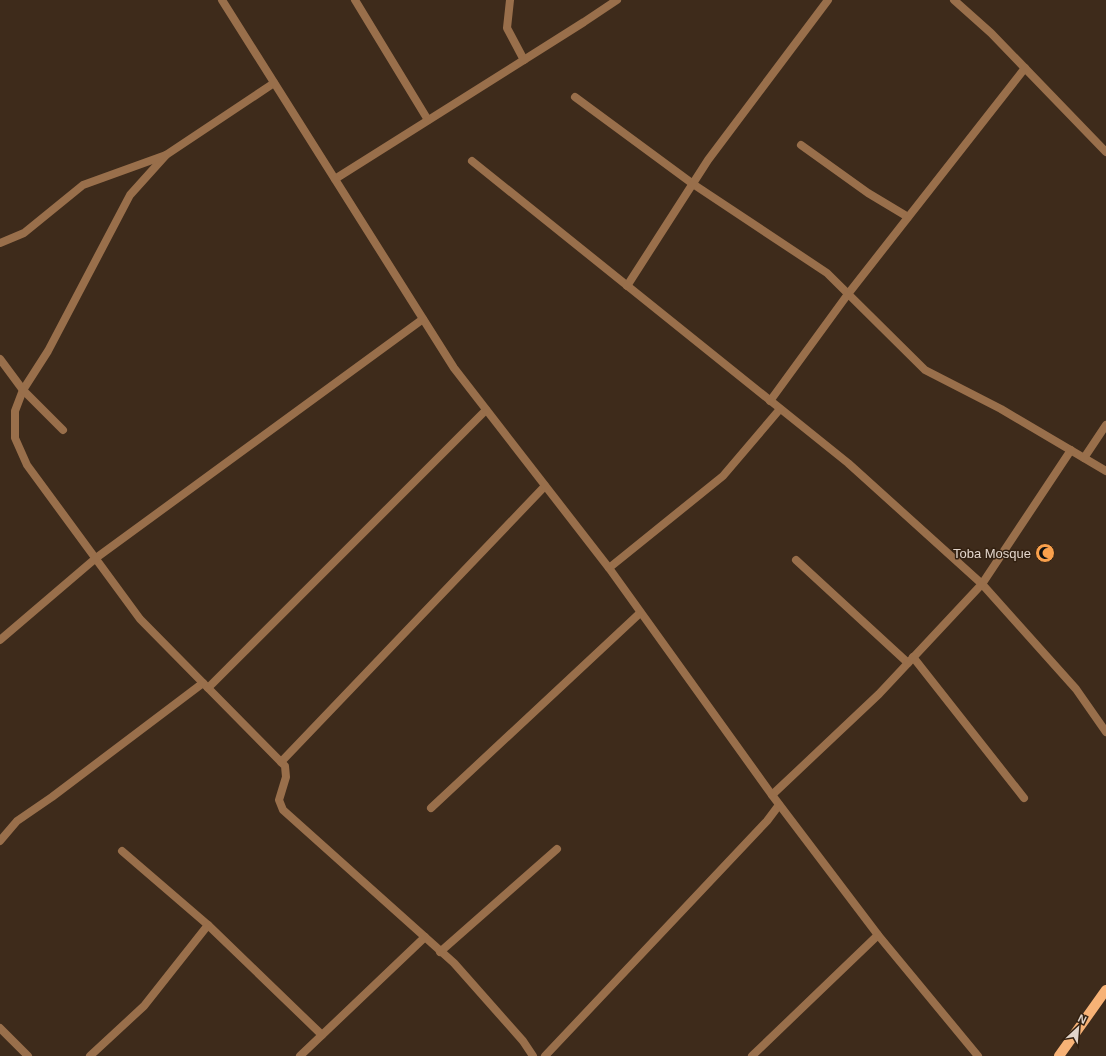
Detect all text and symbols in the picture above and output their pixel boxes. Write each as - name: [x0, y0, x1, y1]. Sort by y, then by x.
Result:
- mosque icon: Toba Mosque: [1034, 542, 1056, 564]
- place label: Toba Mosque: [953, 546, 1031, 561]
- north arrow: [1058, 1008, 1098, 1048]
- text: N: [1076, 1012, 1089, 1026]

